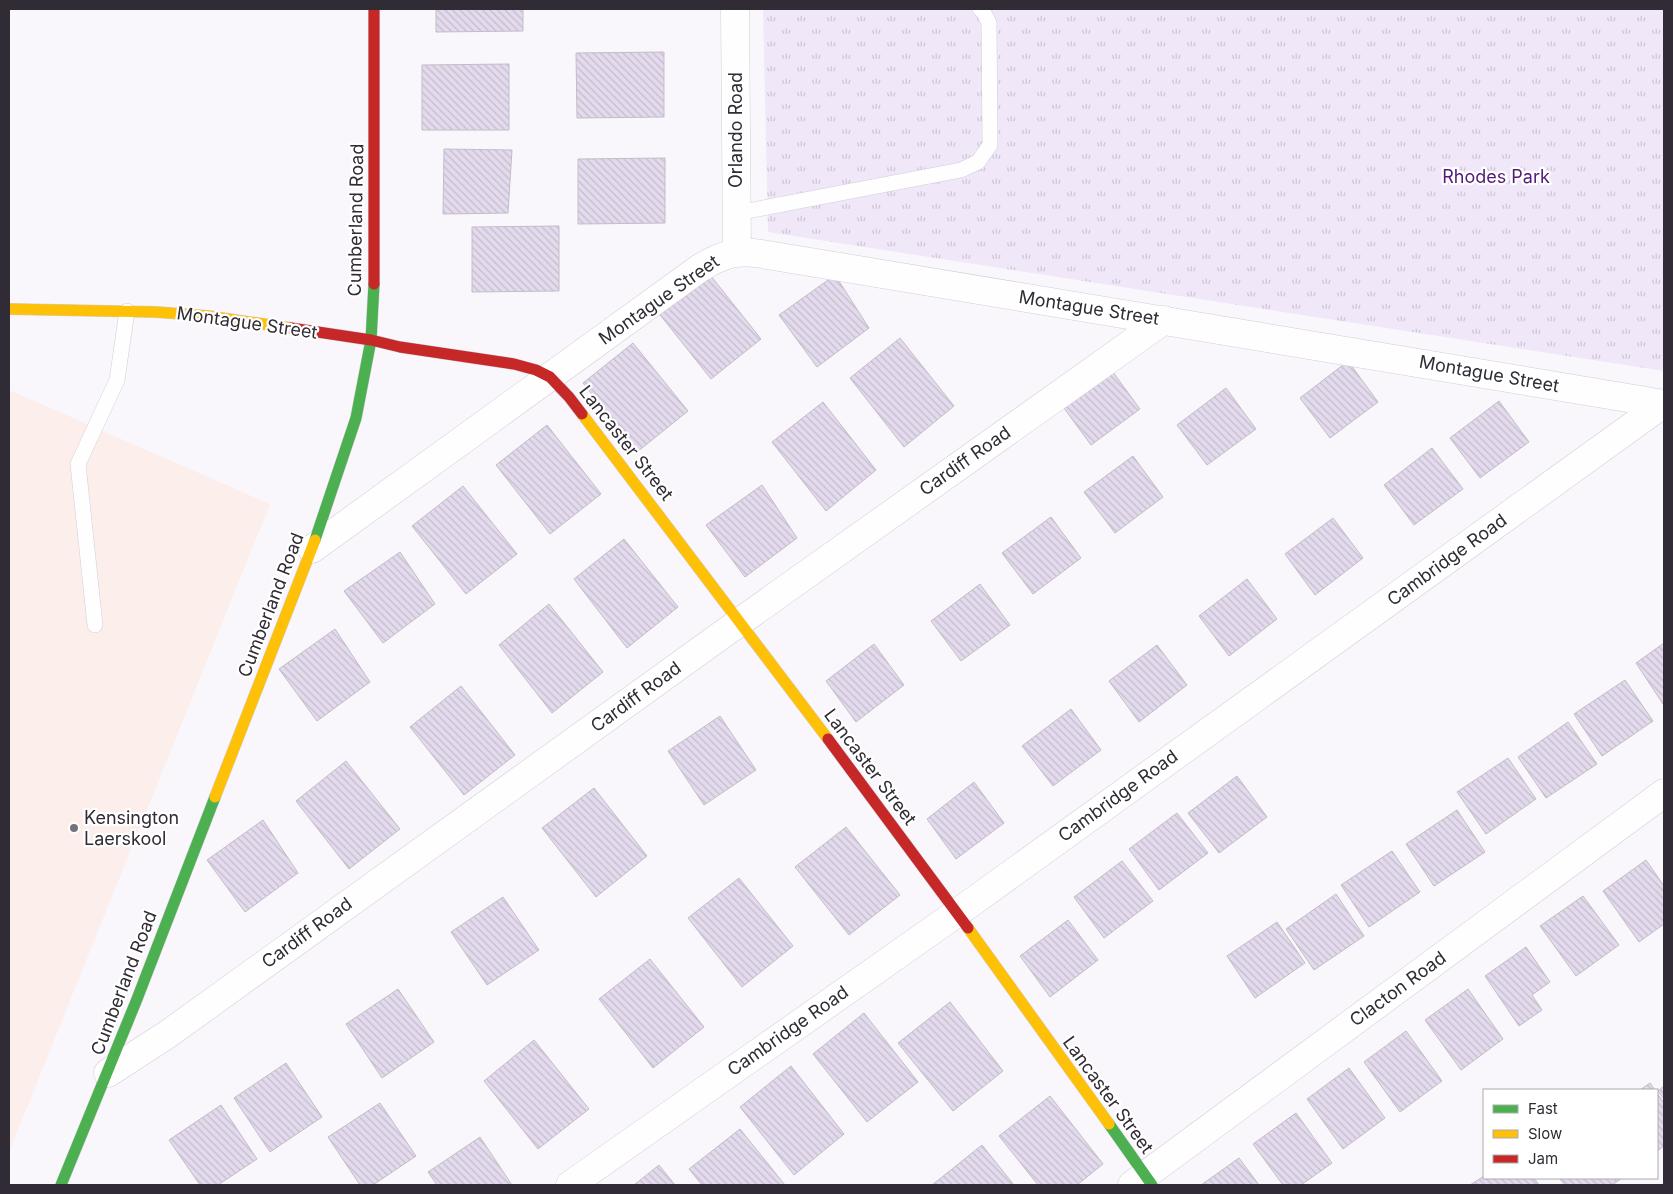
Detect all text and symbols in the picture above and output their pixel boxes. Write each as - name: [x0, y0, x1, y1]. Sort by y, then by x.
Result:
- street label: Orlando Road: [725, 72, 746, 188]
- street label: Cumberland Road: [344, 143, 367, 297]
- park label: Rhodes Park: [1442, 166, 1550, 187]
- street label: Montague Street: [595, 250, 723, 349]
- street label: Montague Street: [1017, 286, 1161, 329]
- street label: Montague Street: [175, 302, 319, 343]
- street label: Montague Street: [1417, 351, 1561, 396]
- street label: Lancaster Street: [575, 381, 678, 504]
- street label: Cardiff Road: [915, 422, 1014, 500]
- street label: Cambridge Road: [1383, 509, 1511, 610]
- street label: Cumberland Road: [233, 530, 308, 680]
- street label: Cardiff Road: [587, 657, 685, 736]
- street label: Lancaster Street: [820, 705, 921, 829]
- street label: Cambridge Road: [1054, 745, 1182, 846]
- place label: Kensington Laerskool: [84, 807, 179, 849]
- marker: Kensington Laerskool: [68, 822, 80, 834]
- street label: Cardiff Road: [258, 893, 356, 972]
- street label: Cumberland Road: [86, 908, 161, 1058]
- street label: Clacton Road: [1346, 947, 1450, 1030]
- street label: Cambridge Road: [723, 981, 852, 1080]
- street label: Lancaster Street: [1059, 1032, 1158, 1158]
- legend: [1483, 1089, 1658, 1179]
- text: Fast: [1528, 1099, 1558, 1118]
- text: Slow: [1528, 1124, 1562, 1143]
- text: Jam: [1528, 1149, 1558, 1168]

